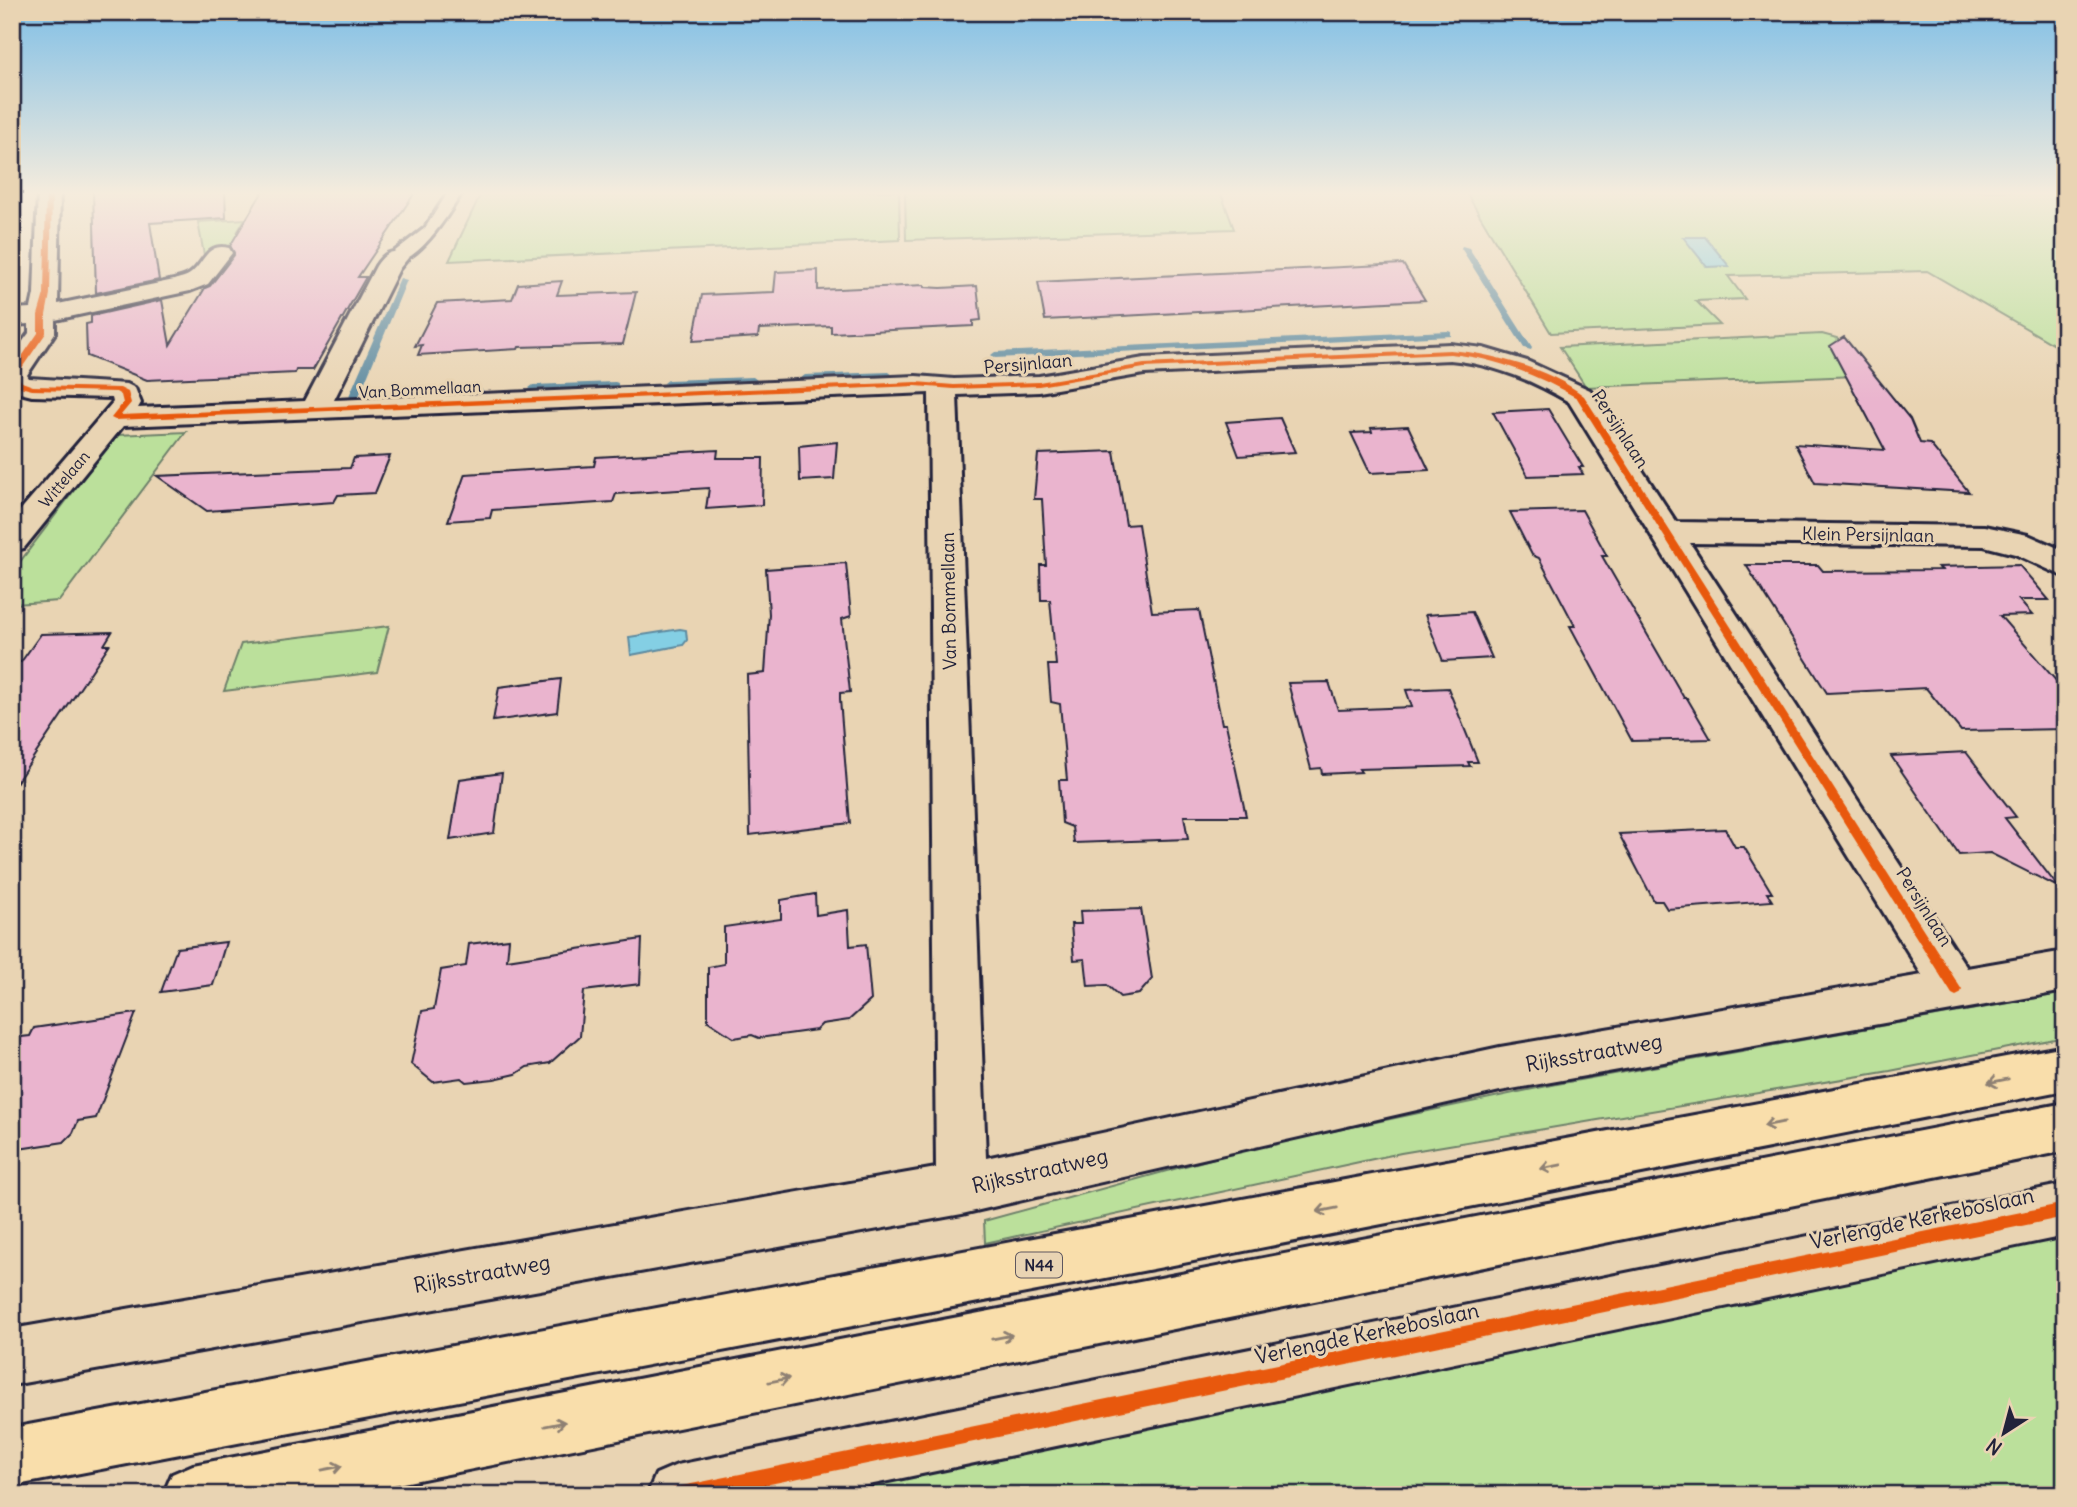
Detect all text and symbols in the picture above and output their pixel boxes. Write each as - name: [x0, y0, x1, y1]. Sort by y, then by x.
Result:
- street label: Persijnlaan: [983, 348, 1073, 379]
- street label: Van Bommellaan: [358, 376, 482, 402]
- street label: Persijnlaan: [1587, 385, 1654, 472]
- street label: Wittelaan: [34, 446, 94, 512]
- street label: Klein Persijnlaan: [1802, 522, 1934, 547]
- street label: Van Bommellaan: [936, 532, 961, 670]
- street label: Persijnlaan: [1891, 863, 1958, 950]
- street label: Rijksstraatweg: [1523, 1027, 1664, 1078]
- one-way arrow: [1987, 1075, 2010, 1089]
- one-way arrow: [1763, 1118, 1786, 1131]
- street label: Rijksstraatweg: [969, 1142, 1110, 1199]
- one-way arrow: [1540, 1161, 1563, 1174]
- street label: Verlengde Kerkeboslaan: [1807, 1182, 2036, 1255]
- one-way arrow: [1316, 1204, 1339, 1217]
- street label: Rijksstraatweg: [411, 1248, 552, 1299]
- road number: N44: [1016, 1252, 1062, 1278]
- street label: Verlengde Kerkeboslaan: [1252, 1297, 1481, 1370]
- one-way arrow: [990, 1330, 1013, 1343]
- one-way arrow: [767, 1373, 790, 1387]
- north arrow: [1968, 1398, 2038, 1468]
- one-way arrow: [543, 1417, 566, 1430]
- text: N: [1982, 1433, 2006, 1460]
- one-way arrow: [320, 1460, 343, 1474]

